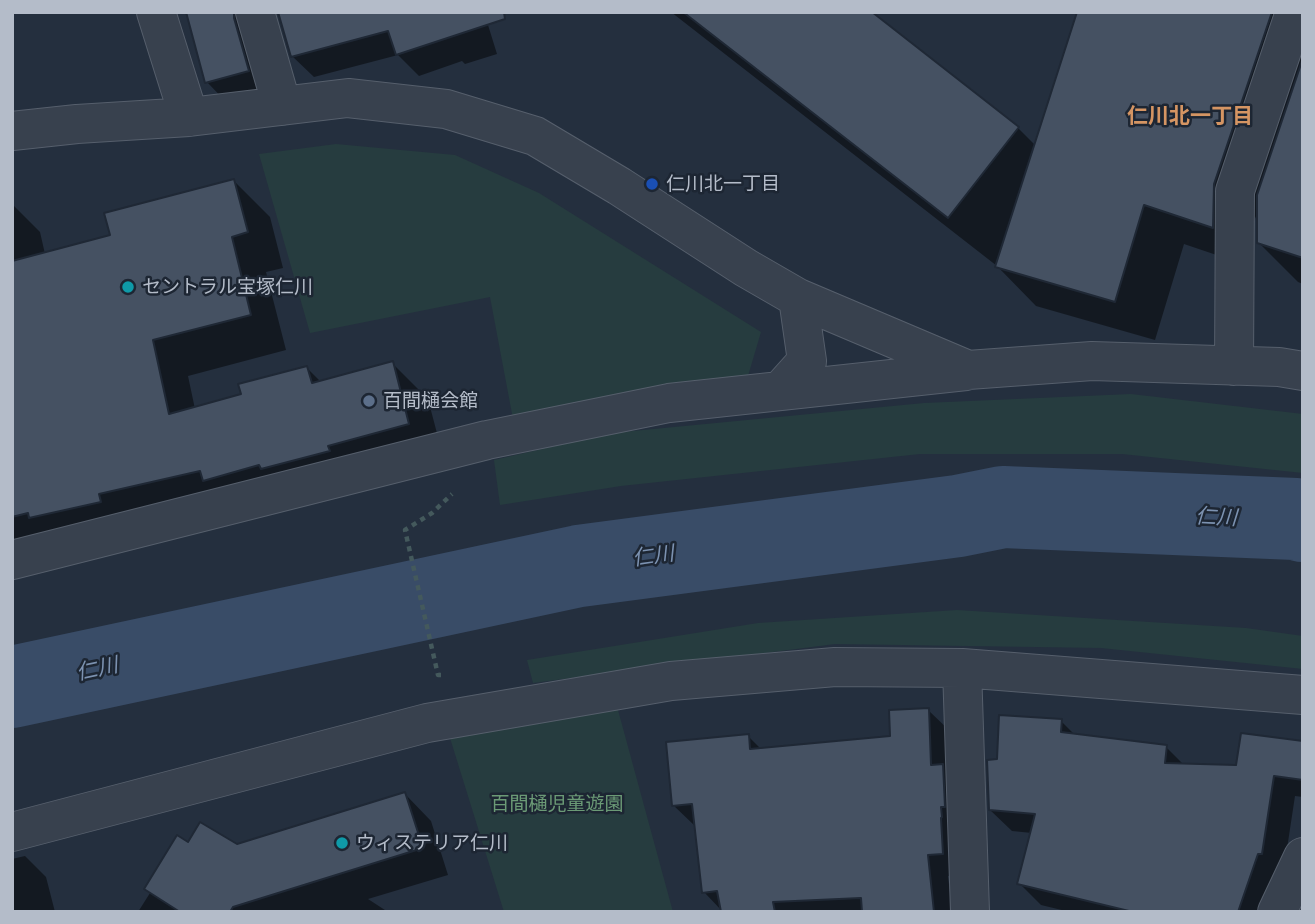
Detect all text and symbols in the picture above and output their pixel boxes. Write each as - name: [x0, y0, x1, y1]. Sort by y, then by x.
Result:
- district label: 仁川北一丁目: [1127, 103, 1253, 129]
- place label: 仁川北一丁目: [666, 173, 780, 195]
- marker: 仁川北一丁目: [644, 176, 660, 192]
- place label: セントラル宝塚仁川: [142, 276, 313, 298]
- marker: セントラル宝塚仁川: [120, 279, 136, 295]
- place label: 百間樋会館: [383, 390, 478, 412]
- marker: 百間樋会館: [361, 393, 377, 409]
- water label: 仁川: [1194, 503, 1238, 531]
- water label: 仁川: [630, 541, 676, 571]
- water label: 仁川: [74, 652, 120, 686]
- park label: 百間樋児童遊園: [491, 793, 623, 815]
- place label: ウィステリア仁川: [356, 832, 508, 854]
- marker: ウィステリア仁川: [334, 835, 350, 851]

